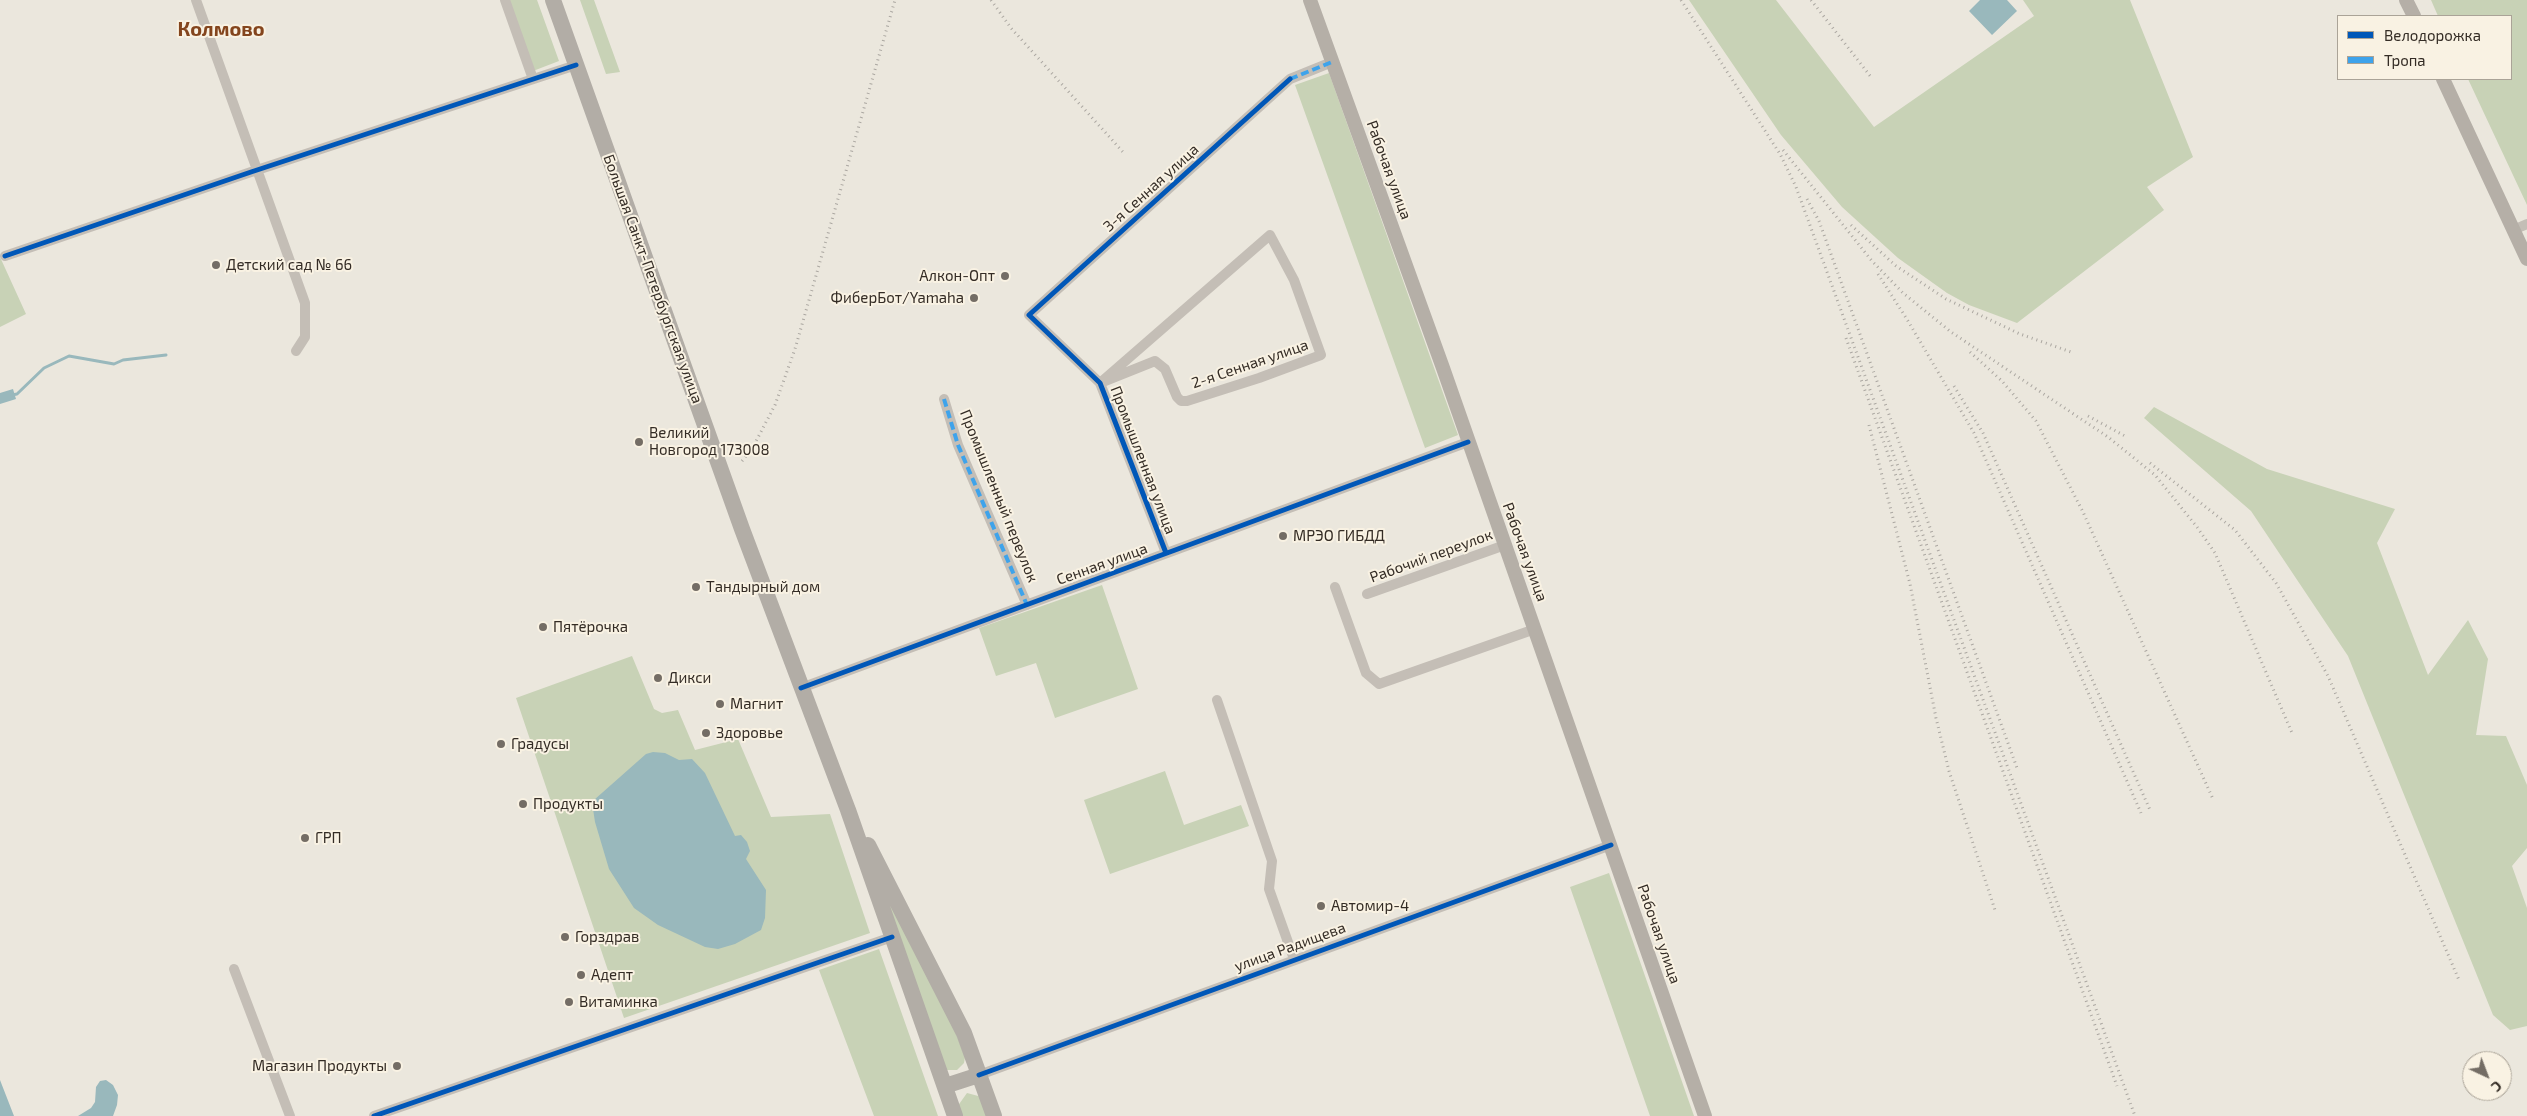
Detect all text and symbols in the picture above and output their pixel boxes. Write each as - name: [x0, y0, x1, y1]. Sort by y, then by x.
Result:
- legend: [2337, 15, 2512, 80]
- district label: Колмово: [178, 17, 264, 41]
- text: Велодорожка: [2384, 26, 2481, 44]
- text: Тропа: [2384, 51, 2426, 69]
- street label: Рабочая улица: [1363, 118, 1415, 222]
- street label: 3-я Сенная улица: [1100, 140, 1202, 236]
- street label: Большая Санкт-Петербургская улица: [599, 152, 707, 406]
- place label: Детский сад № 66: [226, 256, 352, 274]
- marker: Детский сад № 66: [210, 259, 222, 271]
- place label: Алкон-Опт: [919, 267, 995, 285]
- marker: Алкон-Опт: [999, 270, 1011, 282]
- place label: ФиберБот/Yamaha: [831, 289, 964, 307]
- marker: ФиберБот/Yamaha: [968, 292, 980, 304]
- street label: 2-я Сенная улица: [1189, 336, 1311, 392]
- street label: Промышленная улица: [1106, 383, 1180, 537]
- street label: Промышленный переулок: [956, 407, 1042, 585]
- place label: Великий Новгород 173008: [649, 424, 770, 459]
- marker: Великий Новгород 173008: [633, 436, 645, 448]
- street label: Рабочая улица: [1499, 500, 1551, 604]
- street label: Рабочий переулок: [1367, 525, 1495, 587]
- place label: МРЭО ГИБДД: [1293, 527, 1385, 545]
- marker: МРЭО ГИБДД: [1277, 530, 1289, 542]
- street label: Сенная улица: [1054, 539, 1150, 589]
- place label: Тандырный дом: [706, 578, 820, 596]
- marker: Тандырный дом: [690, 581, 702, 593]
- place label: Пятёрочка: [553, 618, 628, 636]
- marker: Пятёрочка: [537, 621, 549, 633]
- place label: Дикси: [668, 669, 711, 687]
- marker: Дикси: [652, 672, 664, 684]
- place label: Магнит: [730, 695, 783, 713]
- marker: Магнит: [714, 698, 726, 710]
- place label: Здоровье: [716, 724, 783, 742]
- marker: Здоровье: [700, 727, 712, 739]
- place label: Градусы: [511, 735, 569, 753]
- marker: Градусы: [495, 738, 507, 750]
- place label: Продукты: [533, 795, 603, 813]
- marker: Продукты: [517, 798, 529, 810]
- place label: ГРП: [315, 829, 342, 847]
- marker: ГРП: [299, 832, 311, 844]
- street label: Рабочая улица: [1634, 882, 1684, 986]
- place label: Автомир-4: [1331, 897, 1409, 915]
- marker: Автомир-4: [1315, 900, 1327, 912]
- street label: улица Радищева: [1232, 919, 1348, 975]
- place label: Горздрав: [575, 928, 639, 946]
- marker: Горздрав: [559, 931, 571, 943]
- place label: Адепт: [591, 966, 633, 984]
- marker: Адепт: [575, 969, 587, 981]
- place label: Витаминка: [579, 993, 658, 1011]
- marker: Витаминка: [563, 996, 575, 1008]
- north arrow: [2462, 1051, 2512, 1101]
- place label: Магазин Продукты: [252, 1057, 387, 1075]
- marker: Магазин Продукты: [391, 1060, 403, 1072]
- text: С: [2488, 1078, 2506, 1096]

